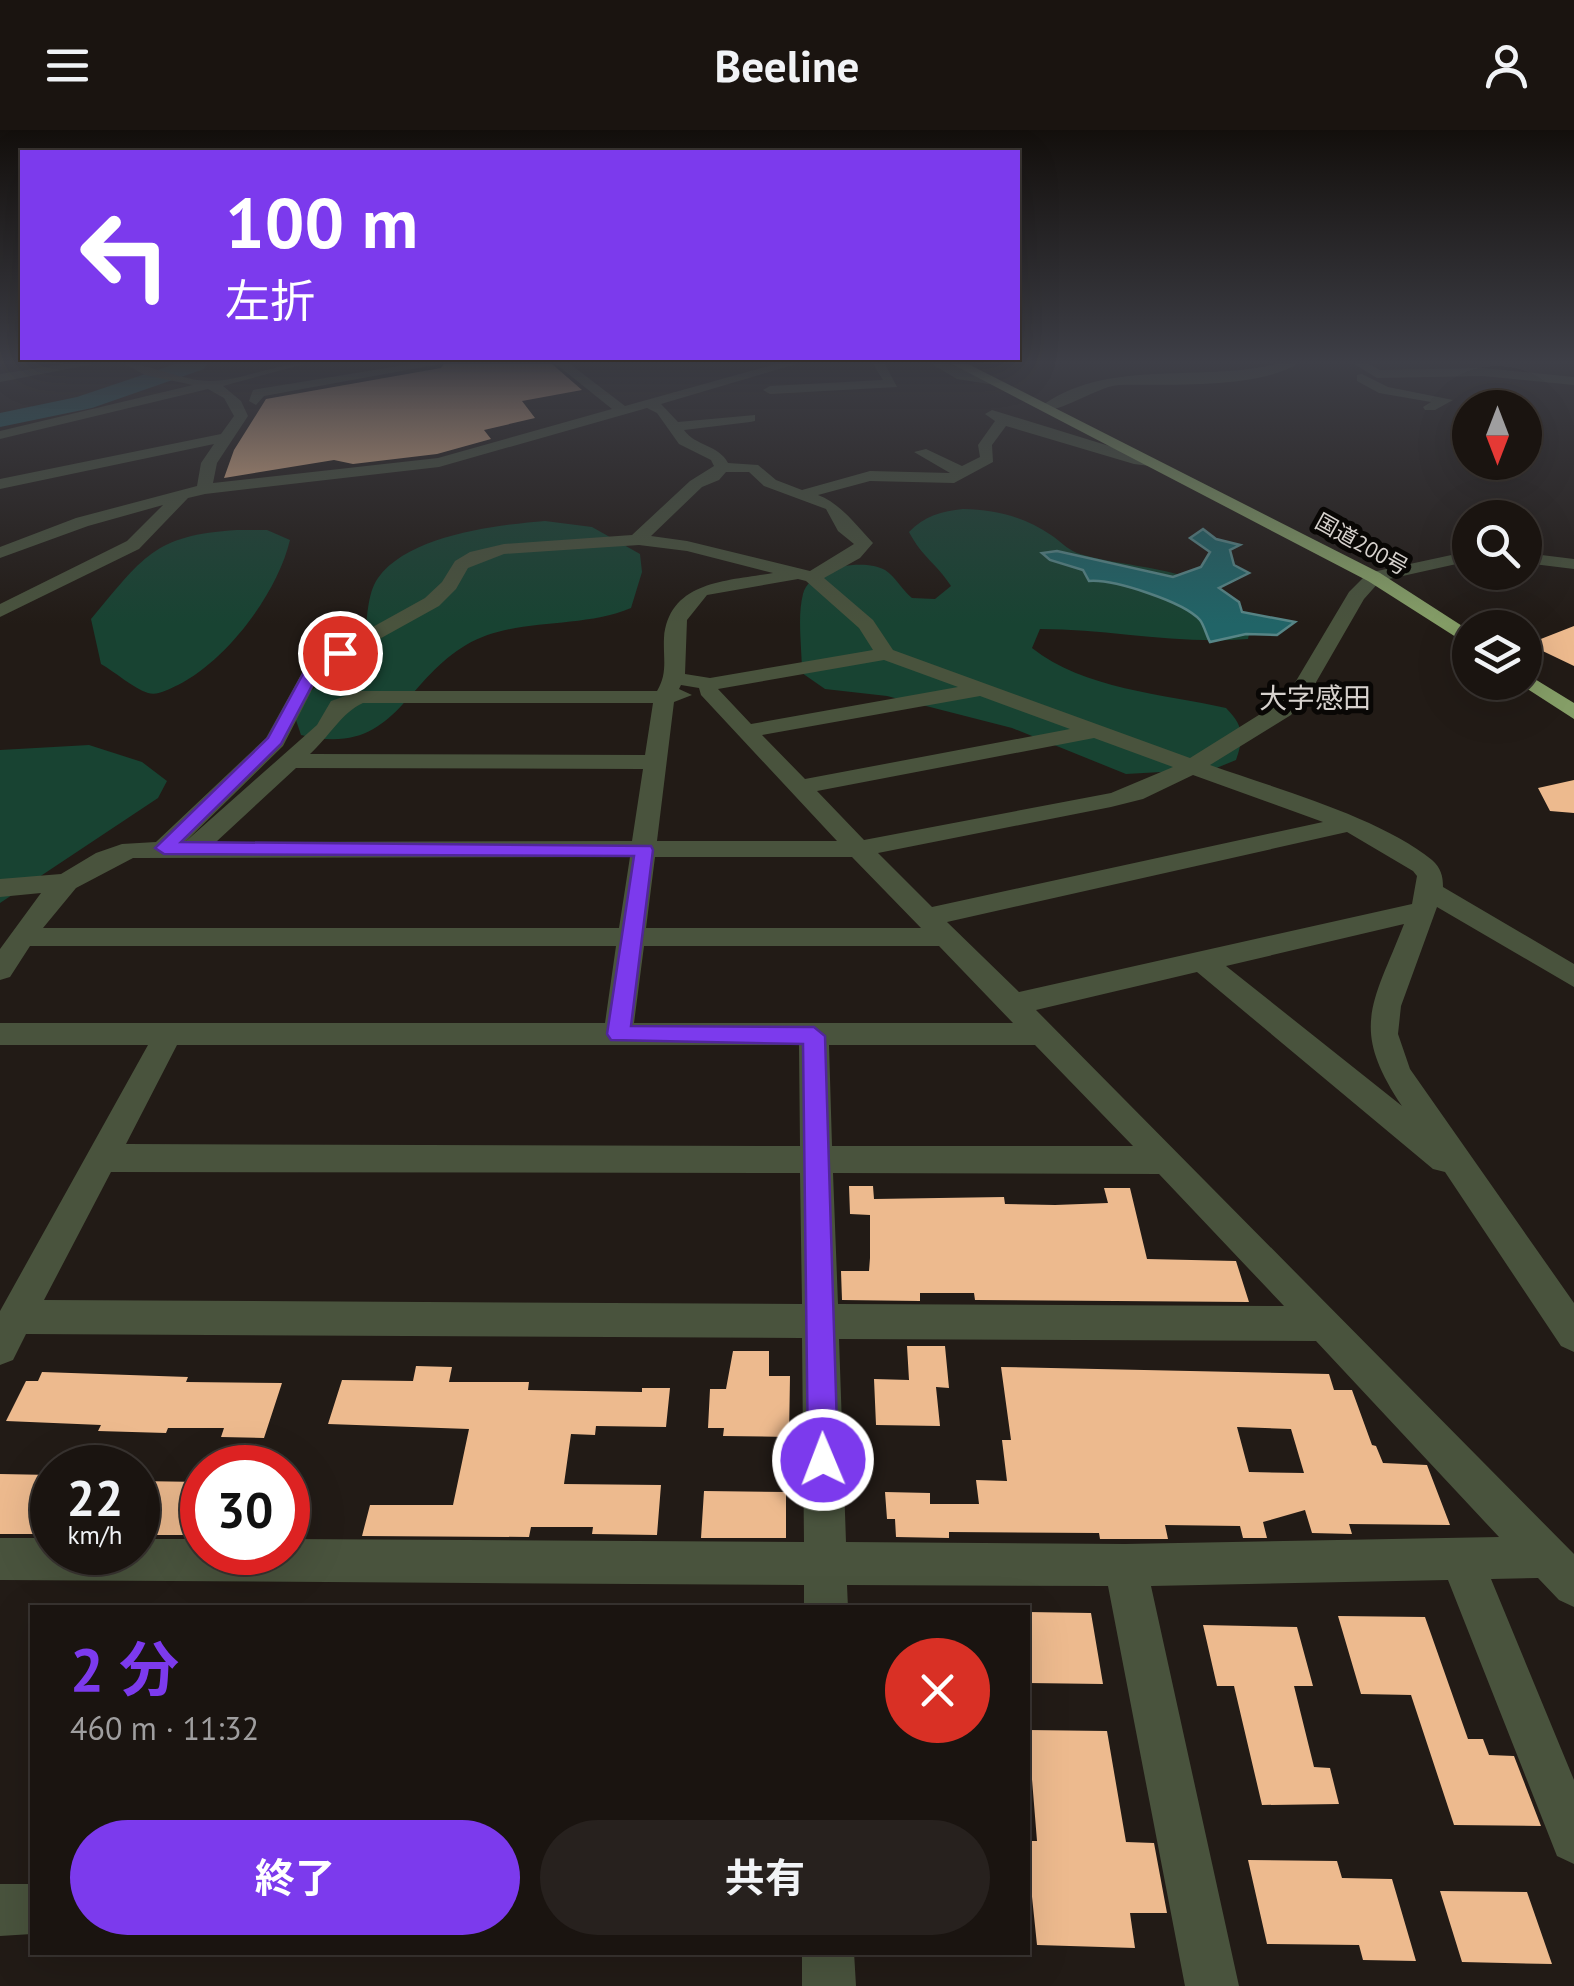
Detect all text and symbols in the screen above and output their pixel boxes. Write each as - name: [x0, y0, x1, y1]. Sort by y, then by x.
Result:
- text: Beeline: [715, 36, 859, 94]
- icon: menu: [40, 38, 95, 93]
- icon: person: [1479, 38, 1534, 93]
- text: 100 m: [225, 177, 418, 267]
- icon: left: [60, 190, 190, 320]
- text: 左折: [225, 271, 315, 329]
- north arrow: [1452, 390, 1542, 480]
- map controls: [1452, 390, 1542, 700]
- button: search: [1452, 500, 1542, 590]
- street label: 国道200号: [1311, 507, 1413, 581]
- button: layers: [1452, 610, 1542, 700]
- pin: [298, 611, 383, 696]
- icon: arrive: [313, 626, 368, 681]
- district label: 大字感田: [1259, 679, 1371, 716]
- position arrow: [771, 1408, 875, 1512]
- speed limit sign: 30: [180, 1445, 310, 1575]
- text: 22: [67, 1465, 123, 1530]
- text: km/h: [68, 1519, 122, 1551]
- text: 2 分: [70, 1630, 179, 1708]
- button: close: [885, 1638, 990, 1743]
- text: 460 m · 11:32: [70, 1707, 259, 1749]
- button: 終了: [70, 1820, 520, 1935]
- button: 共有: [540, 1820, 990, 1935]

